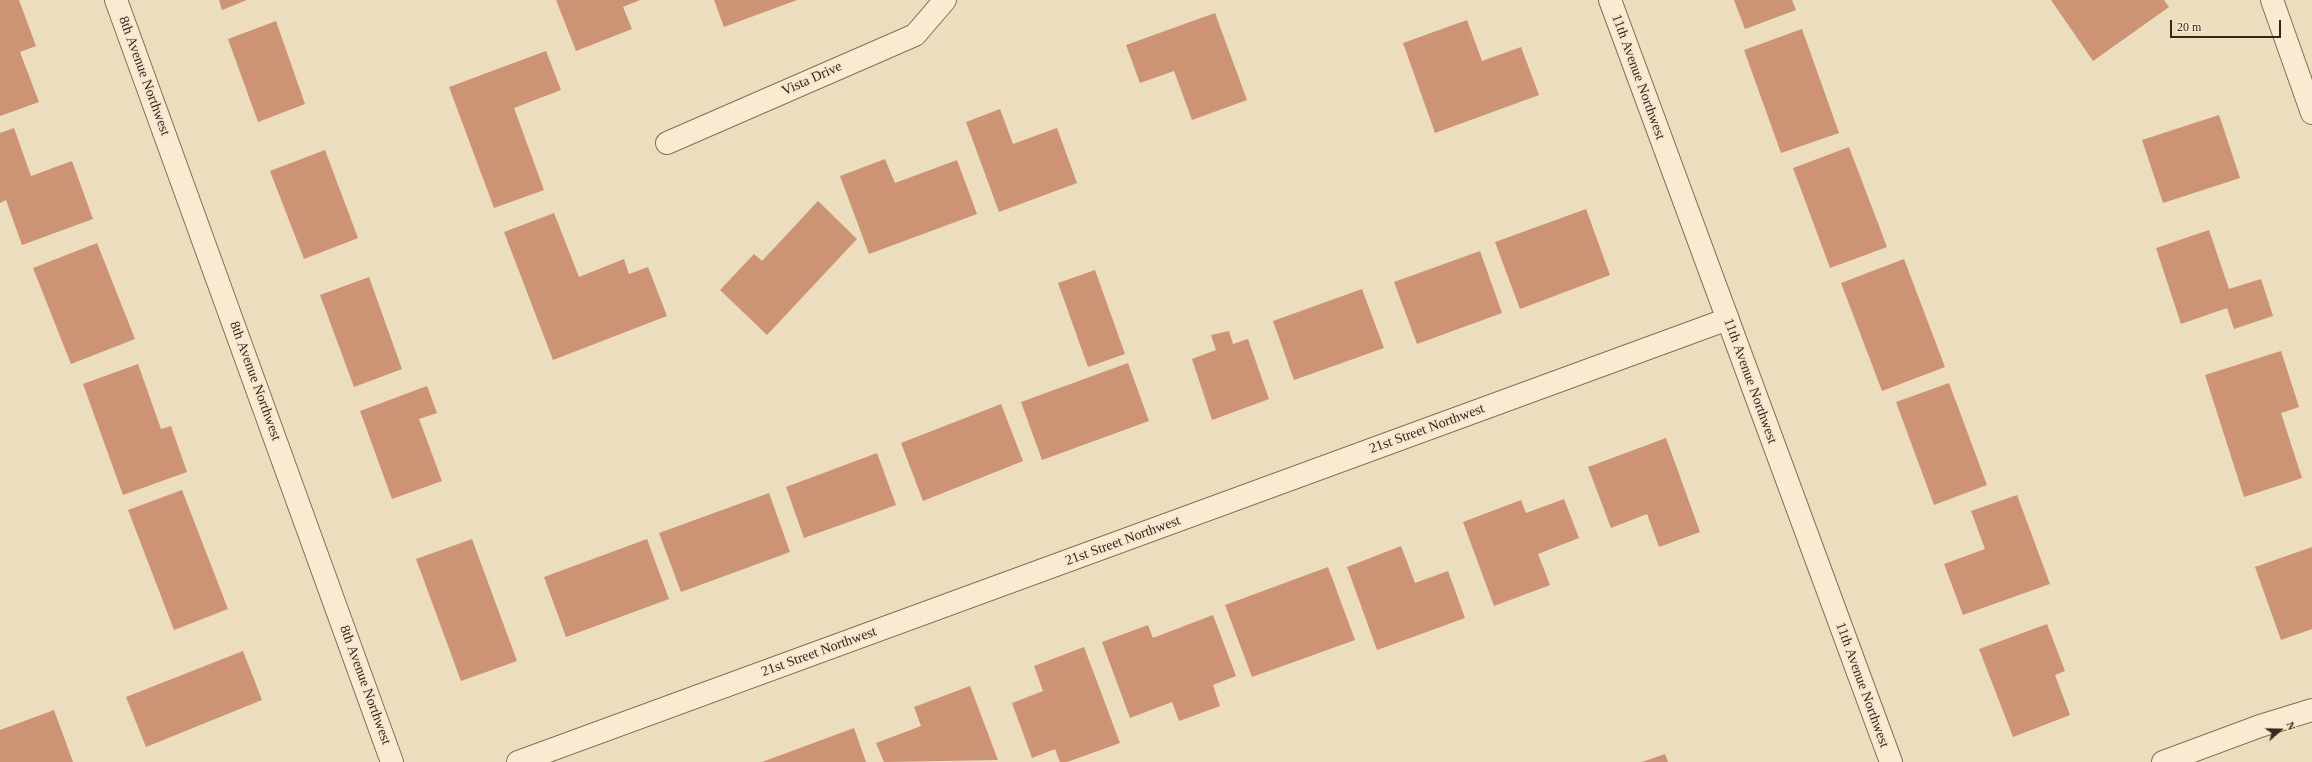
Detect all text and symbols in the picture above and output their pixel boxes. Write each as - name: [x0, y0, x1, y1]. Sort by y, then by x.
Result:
- street label: 11th Avenue Northwest: [1608, 12, 1668, 142]
- scale bar: [2172, 12, 2283, 38]
- street label: 8th Avenue Northwest: [115, 14, 173, 138]
- text: 20 m: [2177, 20, 2201, 34]
- street label: Vista Drive: [779, 58, 845, 100]
- street label: 11th Avenue Northwest: [1720, 316, 1780, 446]
- street label: 8th Avenue Northwest: [226, 319, 284, 443]
- street label: 21st Street Northwest: [1367, 400, 1487, 458]
- street label: 21st Street Northwest: [1063, 512, 1183, 570]
- street label: 11th Avenue Northwest: [1832, 620, 1892, 750]
- street label: 8th Avenue Northwest: [336, 623, 394, 747]
- street label: 21st Street Northwest: [759, 623, 879, 681]
- north arrow: [2260, 710, 2300, 750]
- text: N: [2284, 720, 2298, 732]

